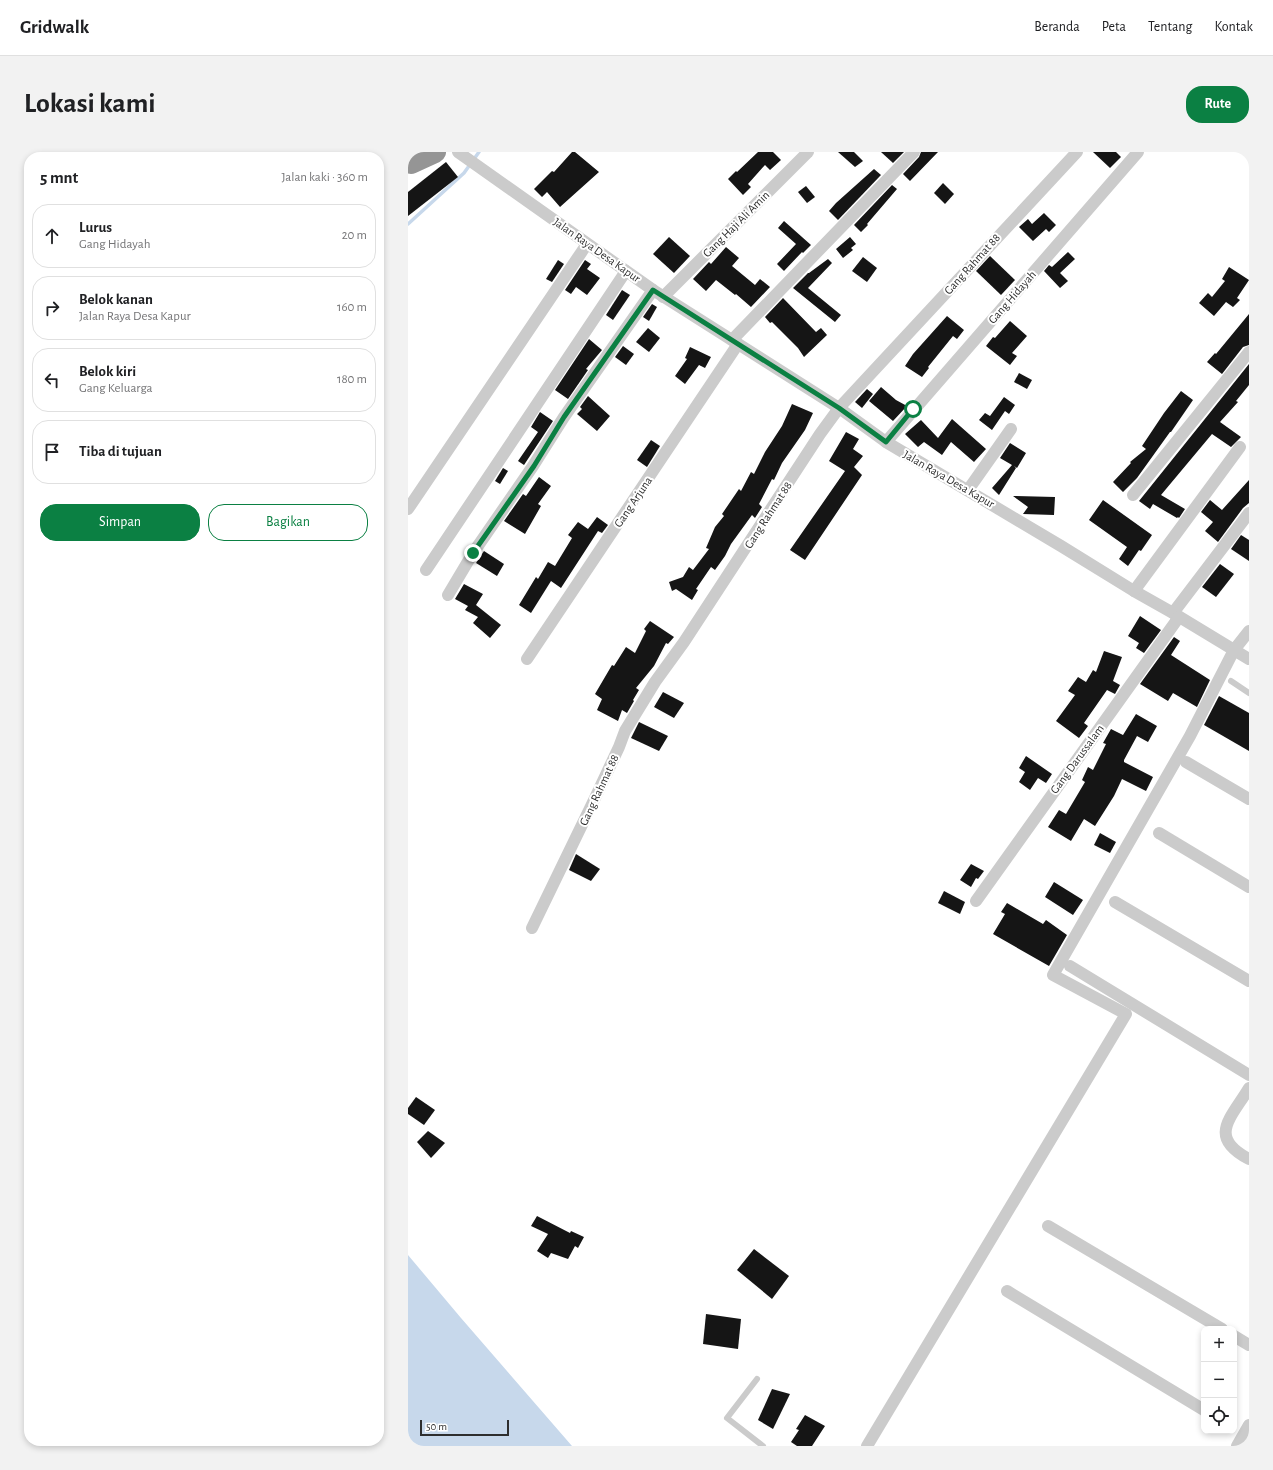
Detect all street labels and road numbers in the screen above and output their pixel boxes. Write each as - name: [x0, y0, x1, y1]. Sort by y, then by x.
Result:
- street label: Gang Haji Ali Amin: [701, 189, 772, 260]
- street label: Jalan Raya Desa Kapur: [551, 216, 643, 285]
- street label: Gang Rahmat 88: [942, 231, 1002, 297]
- street label: Gang Hidayah: [986, 268, 1039, 326]
- street label: Jalan Raya Desa Kapur: [901, 448, 997, 511]
- street label: Gang Arjuna: [612, 474, 655, 530]
- street label: Gang Rahmat 88: [742, 479, 794, 551]
- street label: Gang Darussalam: [1048, 722, 1106, 796]
- street label: Gang Rahmat 88: [577, 752, 621, 827]

